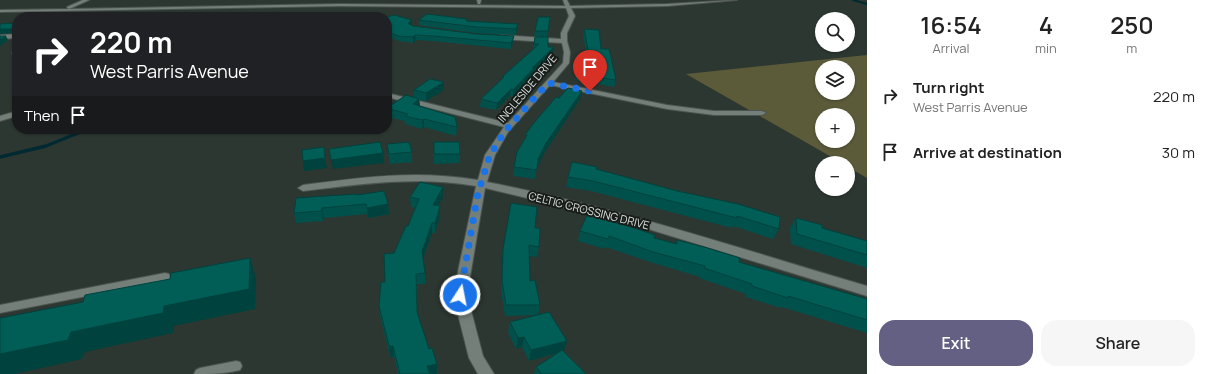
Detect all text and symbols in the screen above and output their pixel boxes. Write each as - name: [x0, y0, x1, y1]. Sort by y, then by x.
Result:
- text: 16:54: [920, 8, 982, 41]
- text: 4: [1039, 8, 1053, 41]
- text: 250: [1110, 8, 1154, 41]
- map controls: [815, 12, 855, 196]
- button: search: [815, 12, 855, 52]
- text: 220 m: [90, 23, 173, 61]
- icon: right: [24, 28, 76, 80]
- text: Arrival: [932, 39, 970, 57]
- text: min: [1035, 39, 1057, 57]
- text: m: [1126, 39, 1137, 57]
- pin: [573, 50, 607, 91]
- street label: INGLESIDE DRIVE: [494, 51, 560, 125]
- icon: arrive: [579, 56, 601, 78]
- text: West Parris Avenue: [90, 59, 249, 83]
- button: layers: [815, 60, 855, 100]
- text: Turn right: [913, 77, 984, 98]
- icon: right: [879, 85, 901, 107]
- text: 220 m: [1153, 86, 1195, 107]
- text: West Parris Avenue: [913, 98, 1028, 116]
- icon: arrive: [67, 104, 89, 126]
- text: Then: [24, 105, 59, 126]
- button: +: [815, 108, 855, 148]
- icon: arrive: [879, 141, 901, 163]
- text: Arrive at destination: [913, 142, 1062, 163]
- text: 30 m: [1162, 142, 1195, 163]
- button: −: [815, 156, 855, 196]
- street label: CELTIC CROSSING DRIVE: [527, 188, 651, 232]
- position arrow: [439, 274, 481, 316]
- button: Exit: [879, 320, 1033, 366]
- button: Share: [1041, 320, 1195, 366]

